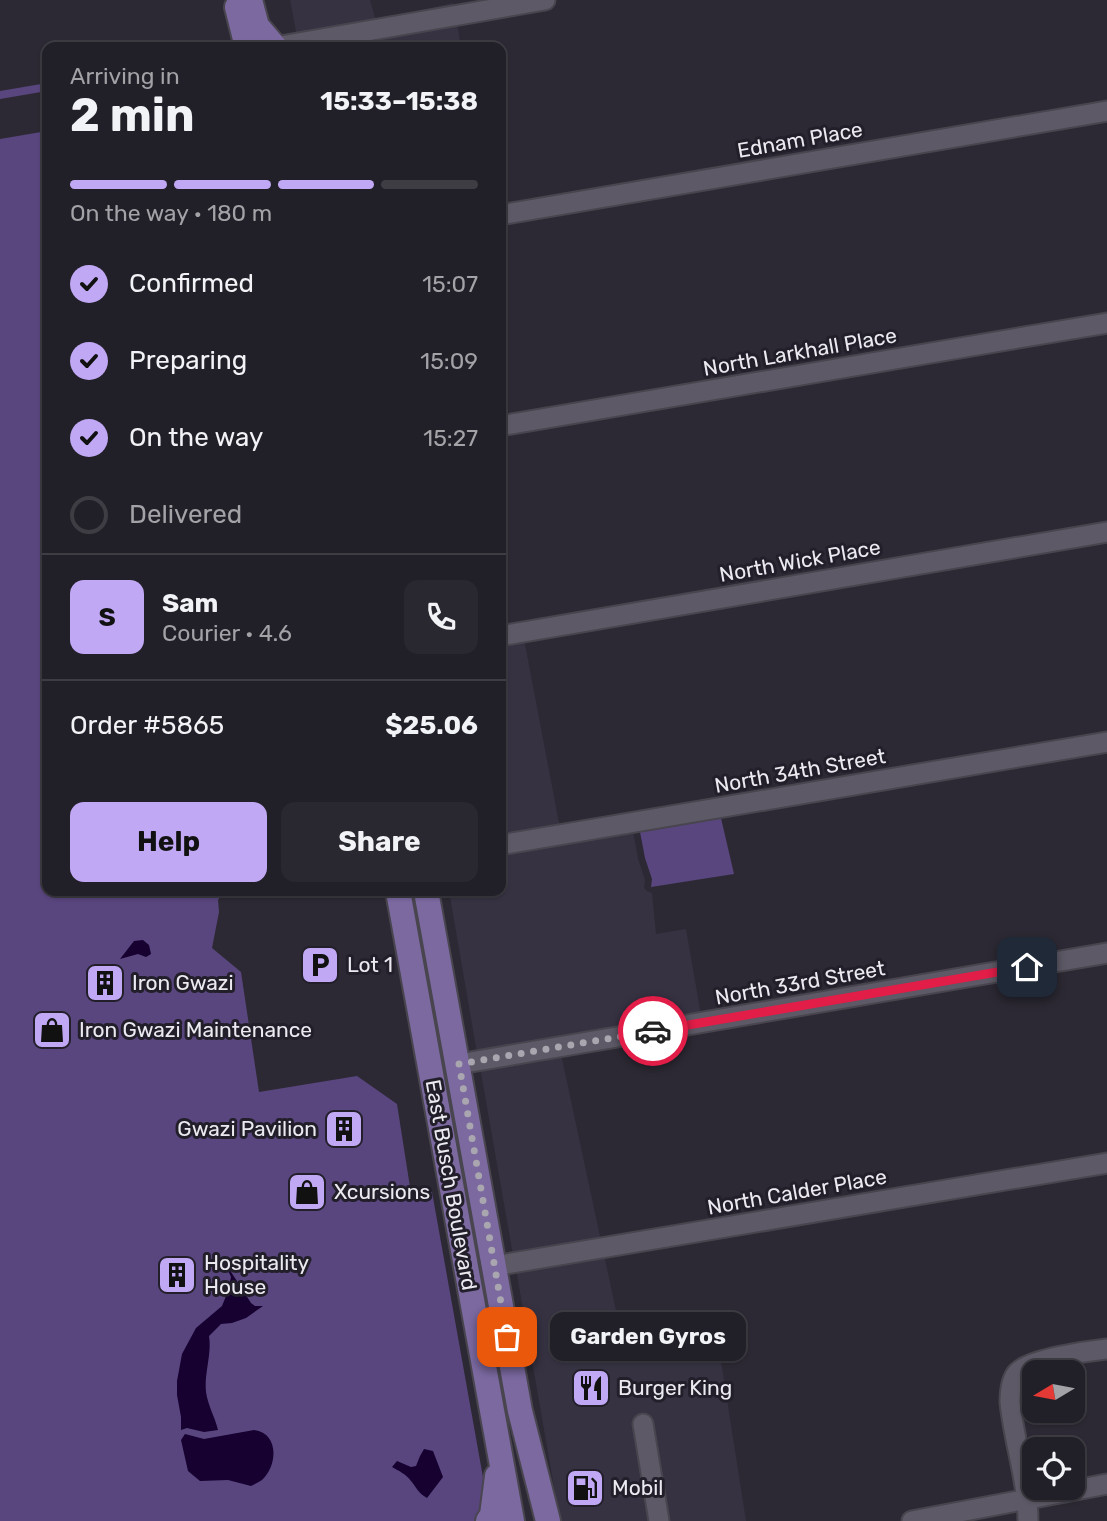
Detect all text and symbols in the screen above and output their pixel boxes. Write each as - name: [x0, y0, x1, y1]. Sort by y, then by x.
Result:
- text: Arriving in: [70, 62, 180, 90]
- text: 15:33–15:38: [320, 86, 478, 117]
- text: 2 min: [70, 88, 195, 143]
- street label: Ednam Place: [735, 116, 865, 163]
- text: On the way · 180 m: [70, 199, 272, 227]
- icon: check: [70, 265, 108, 303]
- text: Confirmed: [129, 268, 254, 299]
- text: 15:07: [422, 270, 478, 298]
- street label: North Larkhall Place: [701, 322, 899, 381]
- icon: check: [70, 342, 108, 380]
- text: Preparing: [129, 345, 247, 376]
- text: 15:09: [420, 347, 478, 375]
- icon: check: [70, 419, 108, 457]
- text: On the way: [129, 422, 263, 453]
- text: 15:27: [423, 424, 478, 452]
- text: Delivered: [129, 499, 242, 530]
- street label: North Wick Place: [717, 534, 882, 587]
- button: phone: [404, 580, 478, 654]
- text: Sam: [162, 588, 218, 619]
- text: S: [98, 602, 116, 633]
- text: Courier · 4.6: [162, 619, 292, 647]
- text: Order #5865: [70, 710, 224, 741]
- text: $25.06: [385, 710, 478, 741]
- street label: North 34th Street: [712, 743, 887, 798]
- button: Help: [70, 802, 267, 882]
- button: Share: [281, 802, 478, 882]
- pin: [997, 937, 1057, 997]
- parking icon: Lot 1: [299, 944, 341, 986]
- icon: home: [1008, 948, 1046, 986]
- place label: Lot 1: [347, 952, 393, 977]
- street label: North 33rd Street: [713, 955, 887, 1010]
- building icon: Iron Gwazi: [84, 962, 126, 1004]
- place label: Iron Gwazi: [132, 970, 234, 995]
- courier: [618, 996, 688, 1066]
- shop icon: Iron Gwazi Maintenance: [31, 1009, 73, 1051]
- icon: car: [634, 1012, 672, 1050]
- place label: Iron Gwazi Maintenance: [79, 1017, 312, 1042]
- street label: East Busch Boulevard: [421, 1078, 482, 1292]
- building icon: Gwazi Pavilion: [323, 1108, 365, 1150]
- place label: Gwazi Pavilion: [177, 1116, 317, 1141]
- street label: North Calder Place: [705, 1163, 889, 1220]
- shop icon: Xcursions: [286, 1171, 328, 1213]
- place label: Xcursions: [334, 1179, 430, 1204]
- place label: Hospitality House: [204, 1250, 310, 1299]
- building icon: Hospitality House: [156, 1254, 198, 1296]
- pin: [477, 1307, 537, 1367]
- callout: Garden Gyros: [549, 1312, 745, 1362]
- icon: bag: [488, 1318, 526, 1356]
- text: Garden Gyros: [570, 1322, 726, 1350]
- north arrow: [1022, 1360, 1085, 1423]
- map controls: [1022, 1360, 1085, 1500]
- restaurant icon: Burger King: [570, 1367, 612, 1409]
- place label: Burger King: [618, 1375, 732, 1400]
- button: locate: [1022, 1437, 1085, 1500]
- fuel station icon: Mobil: [564, 1467, 606, 1509]
- place label: Mobil: [612, 1475, 663, 1500]

